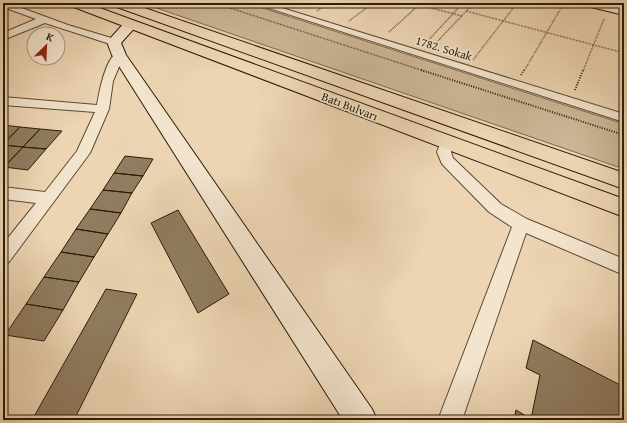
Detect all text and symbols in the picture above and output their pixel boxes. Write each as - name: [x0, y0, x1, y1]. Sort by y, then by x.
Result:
- north arrow: [26, 26, 66, 66]
- text: K: [44, 28, 57, 46]
- street label: 1782. Sokak: [414, 31, 475, 65]
- street label: Batı Bulvarı: [319, 87, 381, 125]

